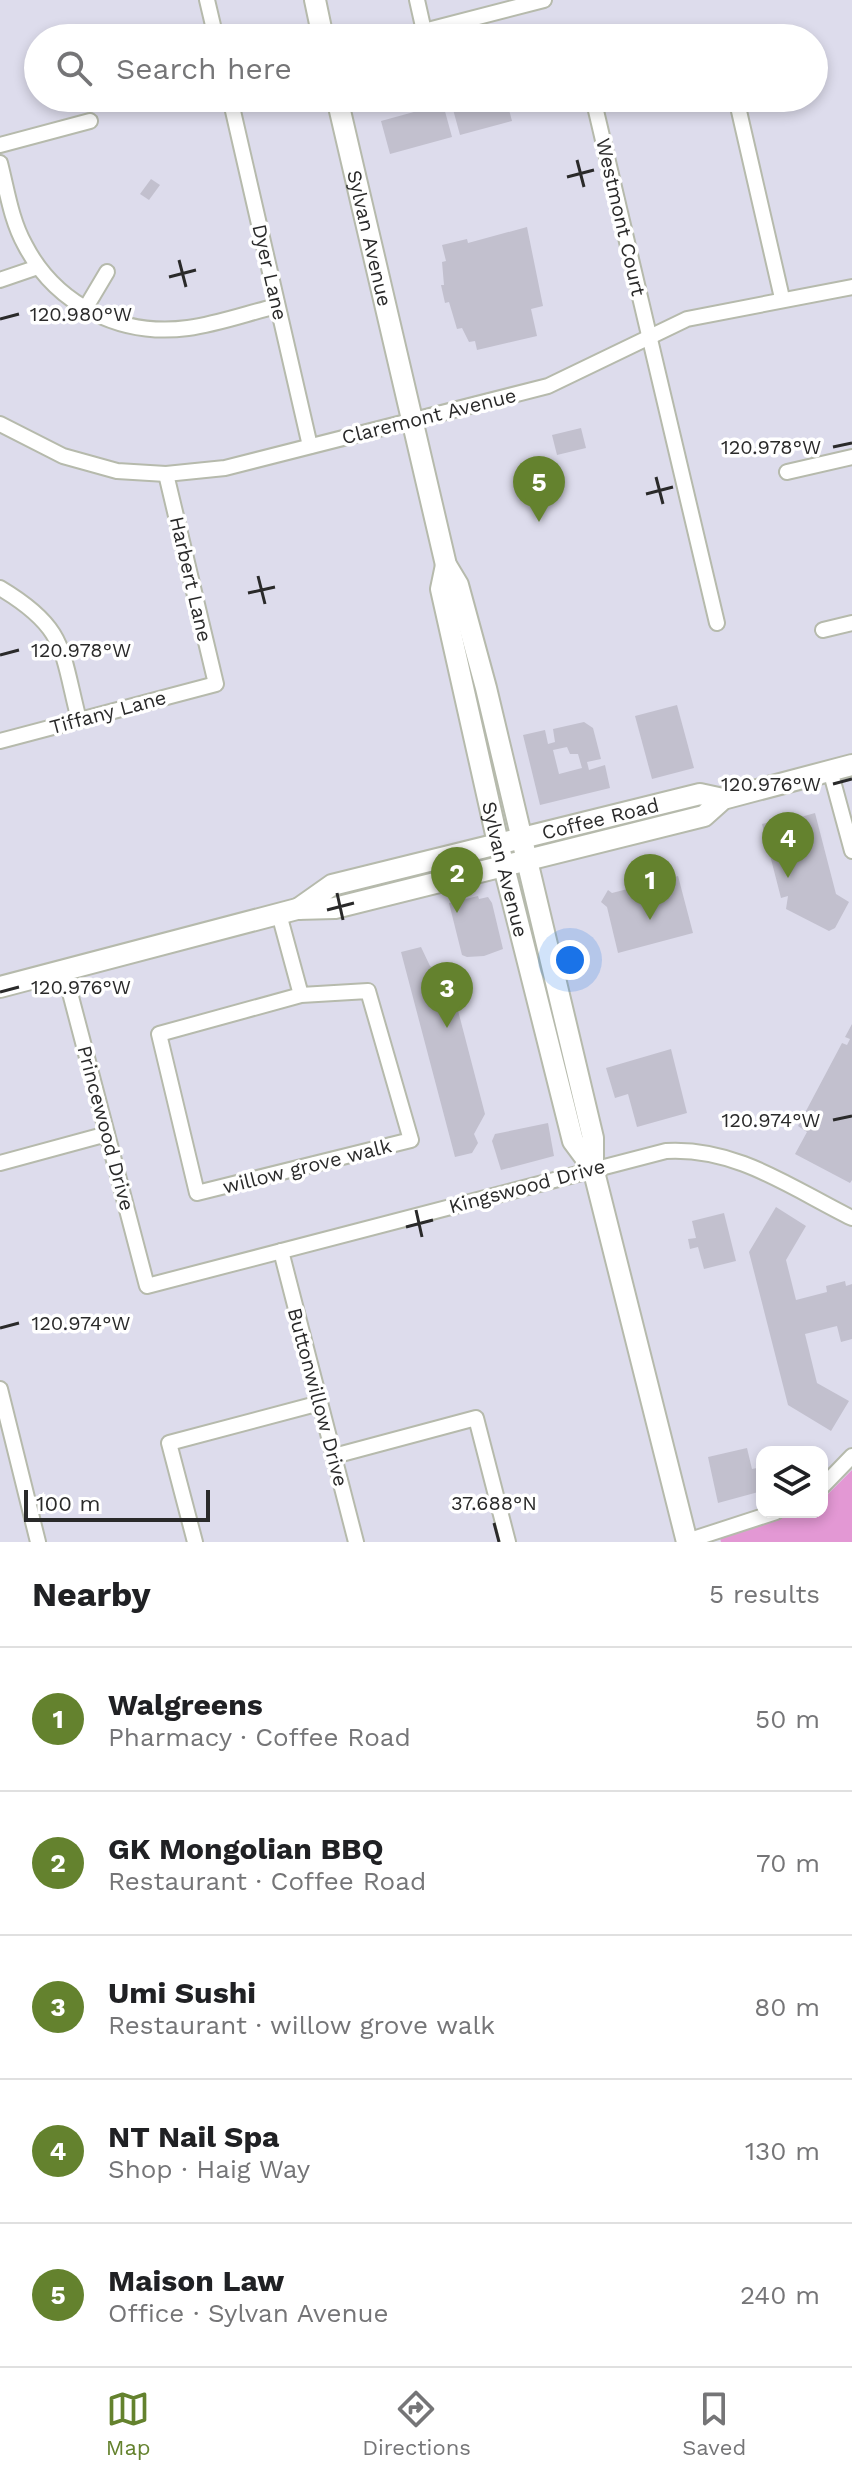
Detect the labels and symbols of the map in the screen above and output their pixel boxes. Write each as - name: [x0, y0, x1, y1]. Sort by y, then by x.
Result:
- street label: Westmont Court: [591, 136, 651, 299]
- street label: Sylvan Avenue: [342, 168, 397, 309]
- street label: Dyer Lane: [247, 222, 293, 322]
- text: 120.980°W: [30, 302, 132, 326]
- street label: Claremont Avenue: [339, 383, 519, 449]
- text: 120.978°W: [721, 435, 821, 459]
- pin: 5: [513, 456, 565, 522]
- street label: Harbert Lane: [165, 514, 217, 644]
- text: 120.978°W: [31, 638, 131, 662]
- street label: Tiffany Lane: [47, 685, 169, 739]
- text: 120.976°W: [721, 772, 821, 796]
- street label: Coffee Road: [539, 793, 661, 845]
- street label: Sylvan Avenue: [477, 799, 533, 940]
- pin: 4: [762, 812, 814, 878]
- pin: 2: [431, 847, 483, 913]
- pin: 1: [624, 854, 676, 920]
- your location: [550, 940, 590, 980]
- pin: 3: [421, 962, 473, 1028]
- text: 120.976°W: [31, 975, 131, 999]
- street label: Princewood Drive: [72, 1043, 140, 1213]
- text: 120.974°W: [721, 1108, 821, 1132]
- street label: willow grove walk: [220, 1133, 394, 1199]
- street label: Kingswood Drive: [446, 1154, 608, 1218]
- street label: Buttonwillow Drive: [283, 1305, 353, 1489]
- text: 120.974°W: [31, 1311, 131, 1335]
- scale bar: [24, 1486, 210, 1522]
- text: 37.688°N: [451, 1491, 537, 1515]

